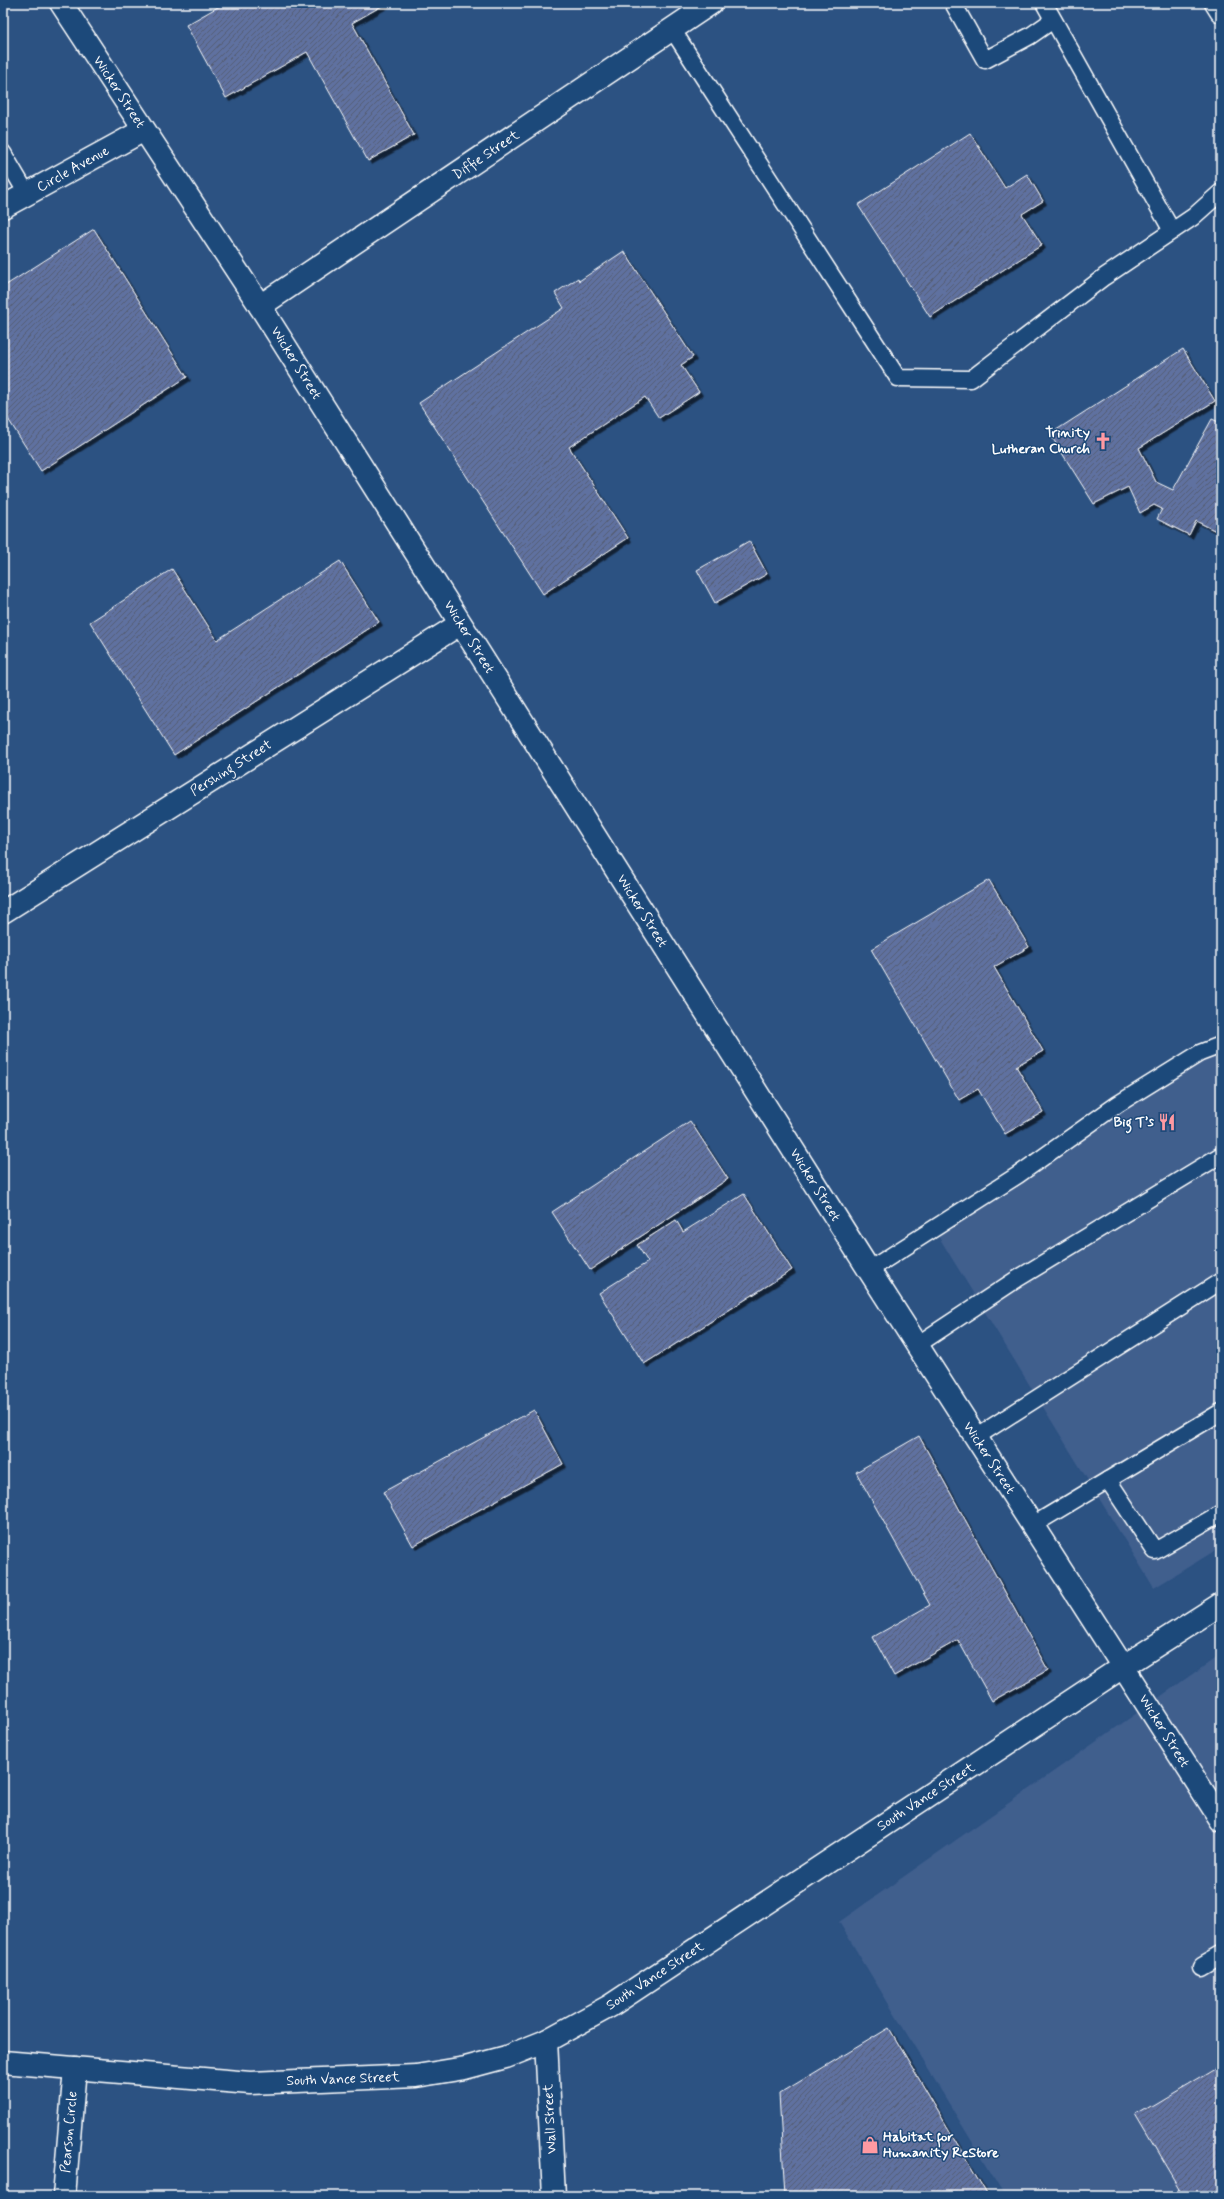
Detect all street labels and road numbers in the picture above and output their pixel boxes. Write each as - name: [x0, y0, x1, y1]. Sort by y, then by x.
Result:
- street label: Wicker Street: [89, 52, 149, 132]
- street label: Diffie Street: [449, 126, 523, 184]
- street label: Circle Avenue: [34, 142, 113, 196]
- street label: Wicker Street: [266, 323, 326, 403]
- street label: Wicker Street: [439, 597, 499, 677]
- street label: Pershing Street: [187, 736, 277, 802]
- street label: Wicker Street: [612, 871, 672, 951]
- street label: Wicker Street: [785, 1145, 845, 1225]
- street label: Wicker Street: [959, 1418, 1019, 1498]
- street label: Wicker Street: [1134, 1691, 1194, 1771]
- street label: South Vance Street: [874, 1758, 979, 1835]
- street label: South Vance Street: [603, 1937, 708, 2014]
- street label: South Vance Street: [286, 2068, 401, 2090]
- street label: Wall Street: [539, 2083, 561, 2154]
- street label: Pearson Circle: [56, 2090, 82, 2174]

